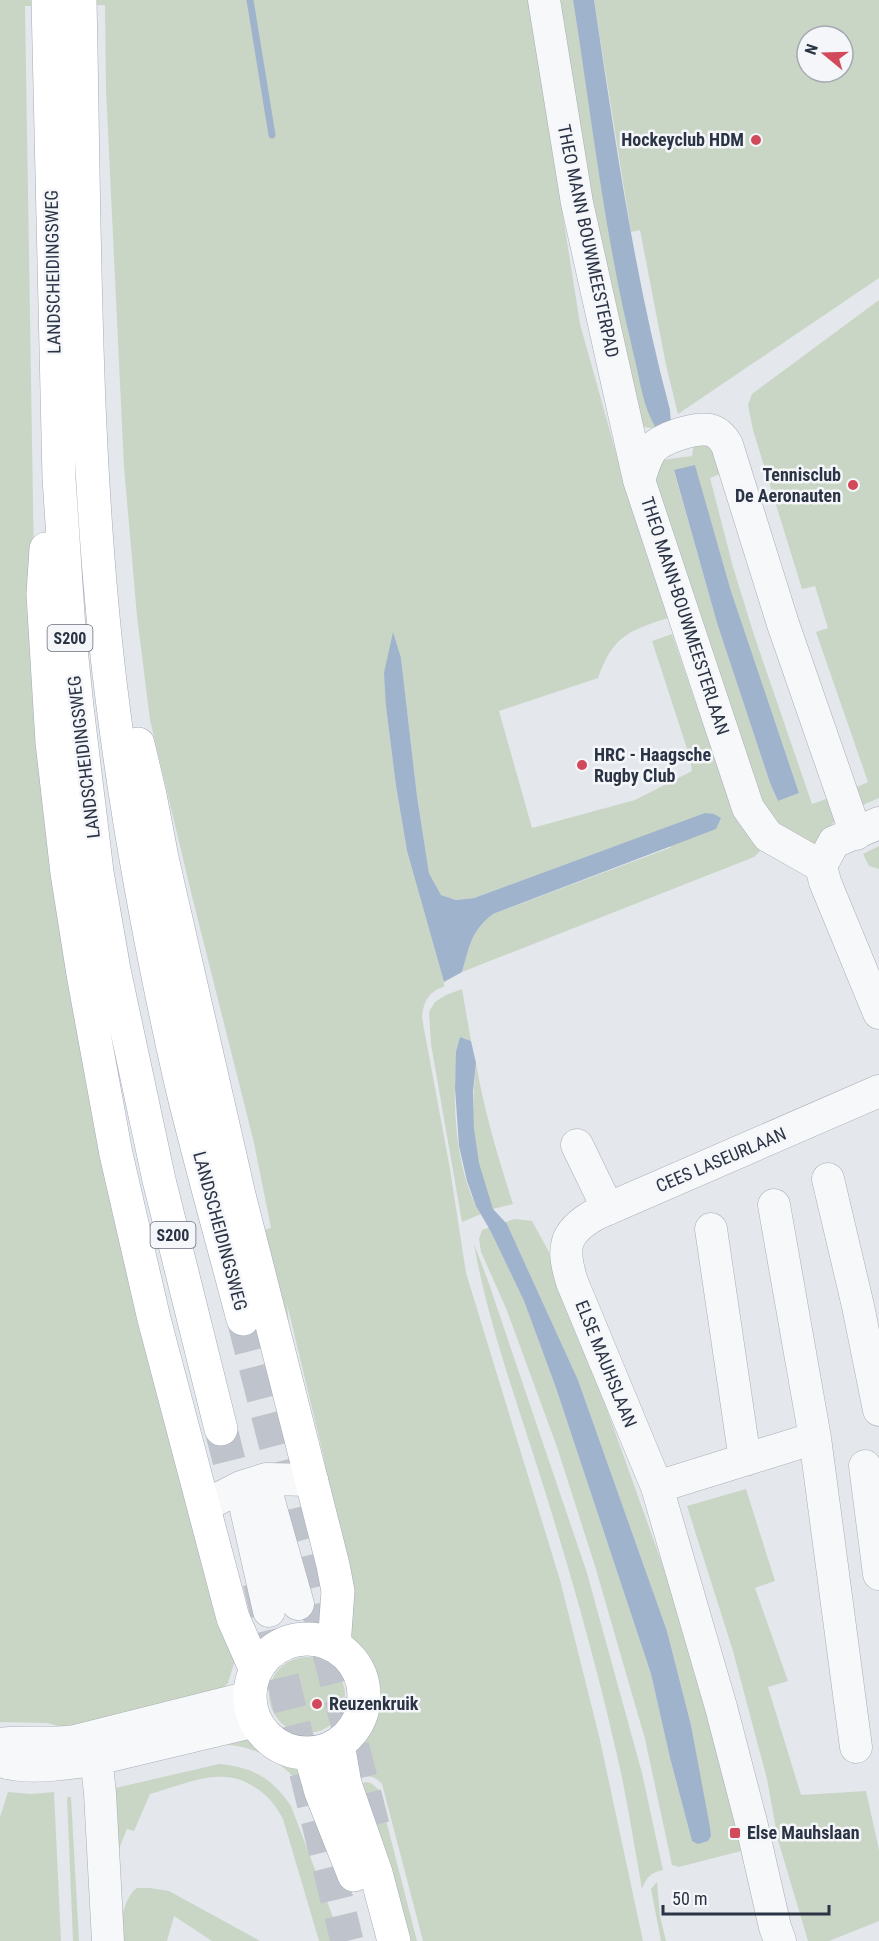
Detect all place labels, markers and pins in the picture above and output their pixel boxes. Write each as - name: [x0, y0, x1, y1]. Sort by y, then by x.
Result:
- place label: Hockeyclub HDM: [621, 129, 744, 150]
- marker: Hockeyclub HDM: [749, 133, 763, 147]
- place label: Tennisclub De Aeronauten: [735, 464, 841, 506]
- marker: Tennisclub De Aeronauten: [846, 478, 860, 492]
- place label: HRC - Haagsche Rugby Club: [594, 744, 711, 786]
- marker: HRC - Haagsche Rugby Club: [575, 758, 589, 772]
- place label: Reuzenkruik: [329, 1693, 419, 1714]
- marker: Reuzenkruik: [310, 1697, 324, 1711]
- place label: Else Mauhslaan: [747, 1822, 860, 1843]
- marker: Else Mauhslaan: [728, 1826, 742, 1840]

